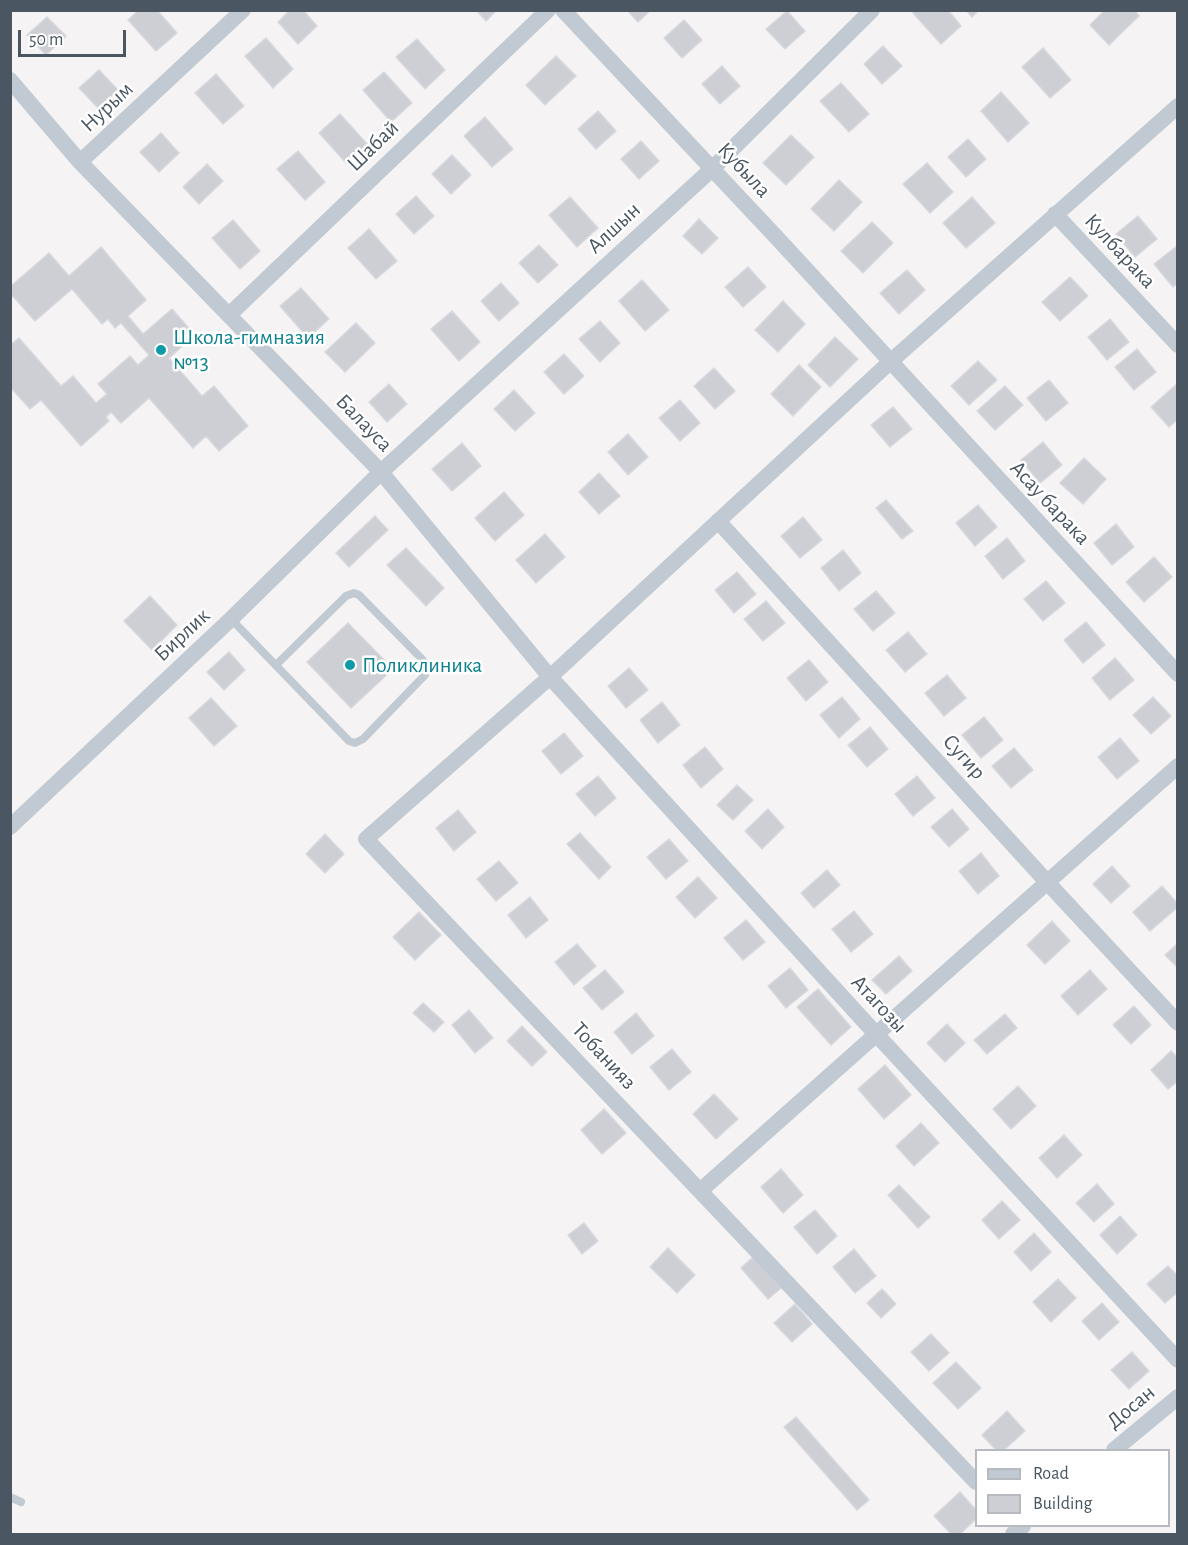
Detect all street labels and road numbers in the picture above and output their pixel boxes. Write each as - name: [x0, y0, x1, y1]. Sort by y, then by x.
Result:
- street label: Нурым: [75, 76, 139, 138]
- street label: Шабай: [341, 115, 405, 177]
- street label: Кубыла: [712, 137, 776, 203]
- street label: Алшын: [582, 197, 646, 259]
- street label: Кулбарака: [1079, 208, 1161, 294]
- street label: Балауса: [330, 388, 398, 458]
- street label: Асау барака: [1004, 455, 1096, 551]
- street label: Бирлик: [149, 603, 215, 667]
- street label: Сугир: [937, 729, 991, 785]
- street label: Атагозы: [845, 969, 913, 1039]
- street label: Тобанияз: [566, 1017, 642, 1095]
- street label: Досан: [1101, 1379, 1161, 1435]

